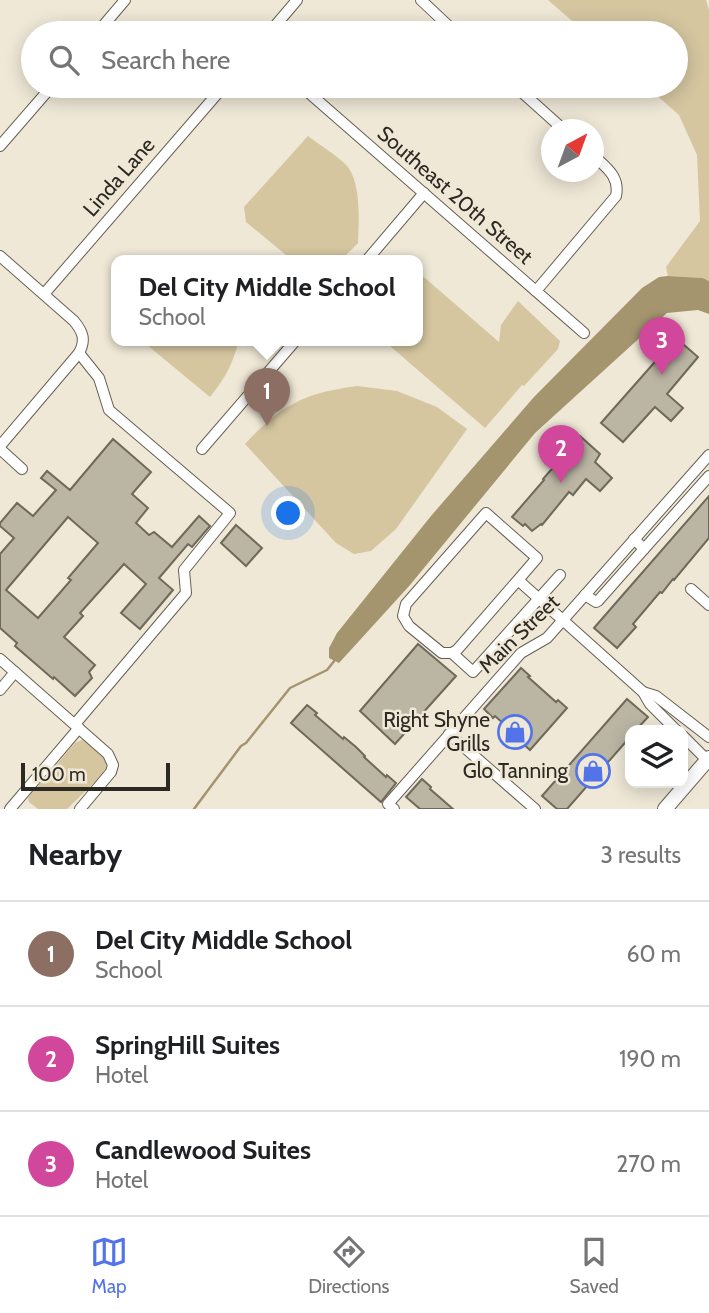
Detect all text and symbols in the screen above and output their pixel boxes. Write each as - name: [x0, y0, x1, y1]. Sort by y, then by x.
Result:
- search box: [21, 21, 688, 98]
- icon: search: [45, 41, 83, 79]
- text: Search here: [101, 44, 230, 76]
- north arrow: [541, 119, 604, 182]
- street label: Southeast 20th Street: [373, 120, 538, 269]
- street label: Linda Lane: [78, 132, 160, 221]
- popup: [111, 255, 423, 346]
- text: Del City Middle School: [138, 271, 396, 303]
- text: School: [138, 303, 206, 331]
- pin: 3: [639, 317, 685, 375]
- pin: 1: [244, 368, 290, 426]
- pin: 2: [538, 425, 584, 483]
- your location: [271, 496, 305, 530]
- street label: Main Street: [473, 589, 564, 678]
- place label: Right Shyne Grills: [383, 707, 490, 756]
- shop icon: Right Shyne Grills: [496, 713, 534, 751]
- map controls: [625, 725, 688, 788]
- button: layers: [625, 725, 688, 788]
- shop icon: Glo Tanning: [574, 752, 612, 790]
- place label: Glo Tanning: [463, 758, 569, 783]
- scale bar: [21, 760, 170, 792]
- text: 100 m: [32, 763, 86, 786]
- text: Nearby: [28, 836, 122, 873]
- text: 3 results: [600, 841, 681, 869]
- text: Del City Middle School: [95, 924, 352, 956]
- text: 1: [47, 940, 55, 968]
- text: 60 m: [627, 940, 681, 968]
- text: School: [95, 956, 162, 984]
- text: SpringHill Suites: [95, 1029, 280, 1061]
- text: 2: [45, 1045, 57, 1073]
- text: 190 m: [619, 1045, 681, 1073]
- text: Hotel: [95, 1061, 148, 1089]
- text: Candlewood Suites: [95, 1134, 311, 1166]
- text: 3: [45, 1150, 57, 1178]
- text: 270 m: [616, 1150, 681, 1178]
- text: Hotel: [95, 1166, 148, 1194]
- tab: Map: [90, 1233, 128, 1298]
- tab: Directions: [308, 1233, 389, 1298]
- tab: Saved: [570, 1233, 619, 1298]

